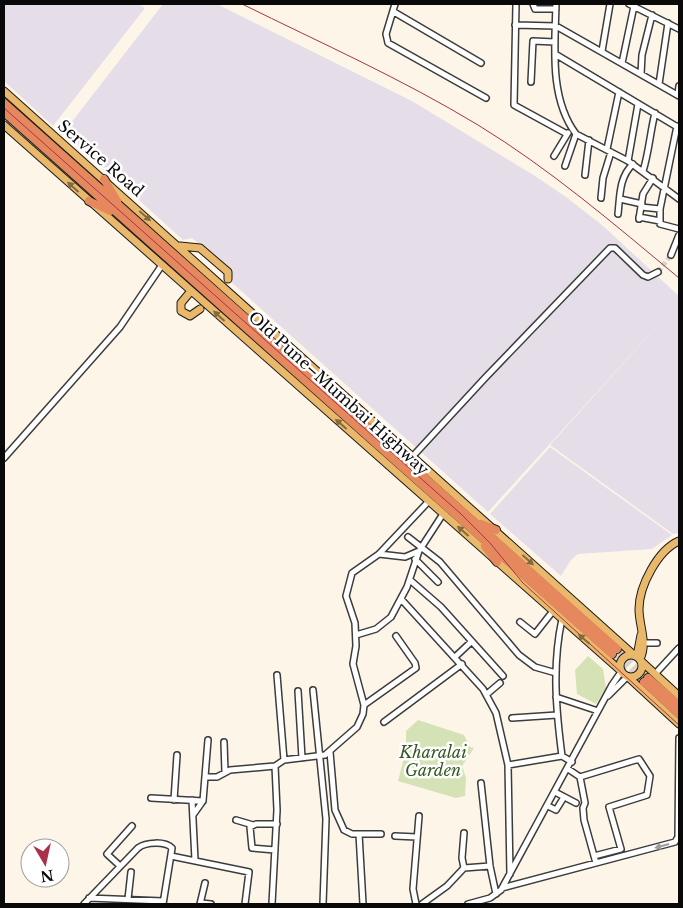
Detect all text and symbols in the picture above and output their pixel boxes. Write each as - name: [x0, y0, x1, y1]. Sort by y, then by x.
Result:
- street label: Service Road: [54, 115, 148, 201]
- one-way arrow: [66, 181, 79, 192]
- one-way arrow: [139, 210, 151, 222]
- street label: Old Pune–Mumbai Highway: [245, 307, 434, 480]
- one-way arrow: [214, 310, 226, 322]
- one-way arrow: [334, 418, 347, 429]
- one-way arrow: [457, 525, 469, 537]
- one-way arrow: [522, 554, 534, 566]
- one-way arrow: [579, 633, 591, 645]
- park label: Kharalai Garden: [398, 742, 467, 780]
- north arrow: [20, 838, 70, 888]
- one-way arrow: [654, 842, 669, 850]
- text: N: [39, 866, 55, 886]

